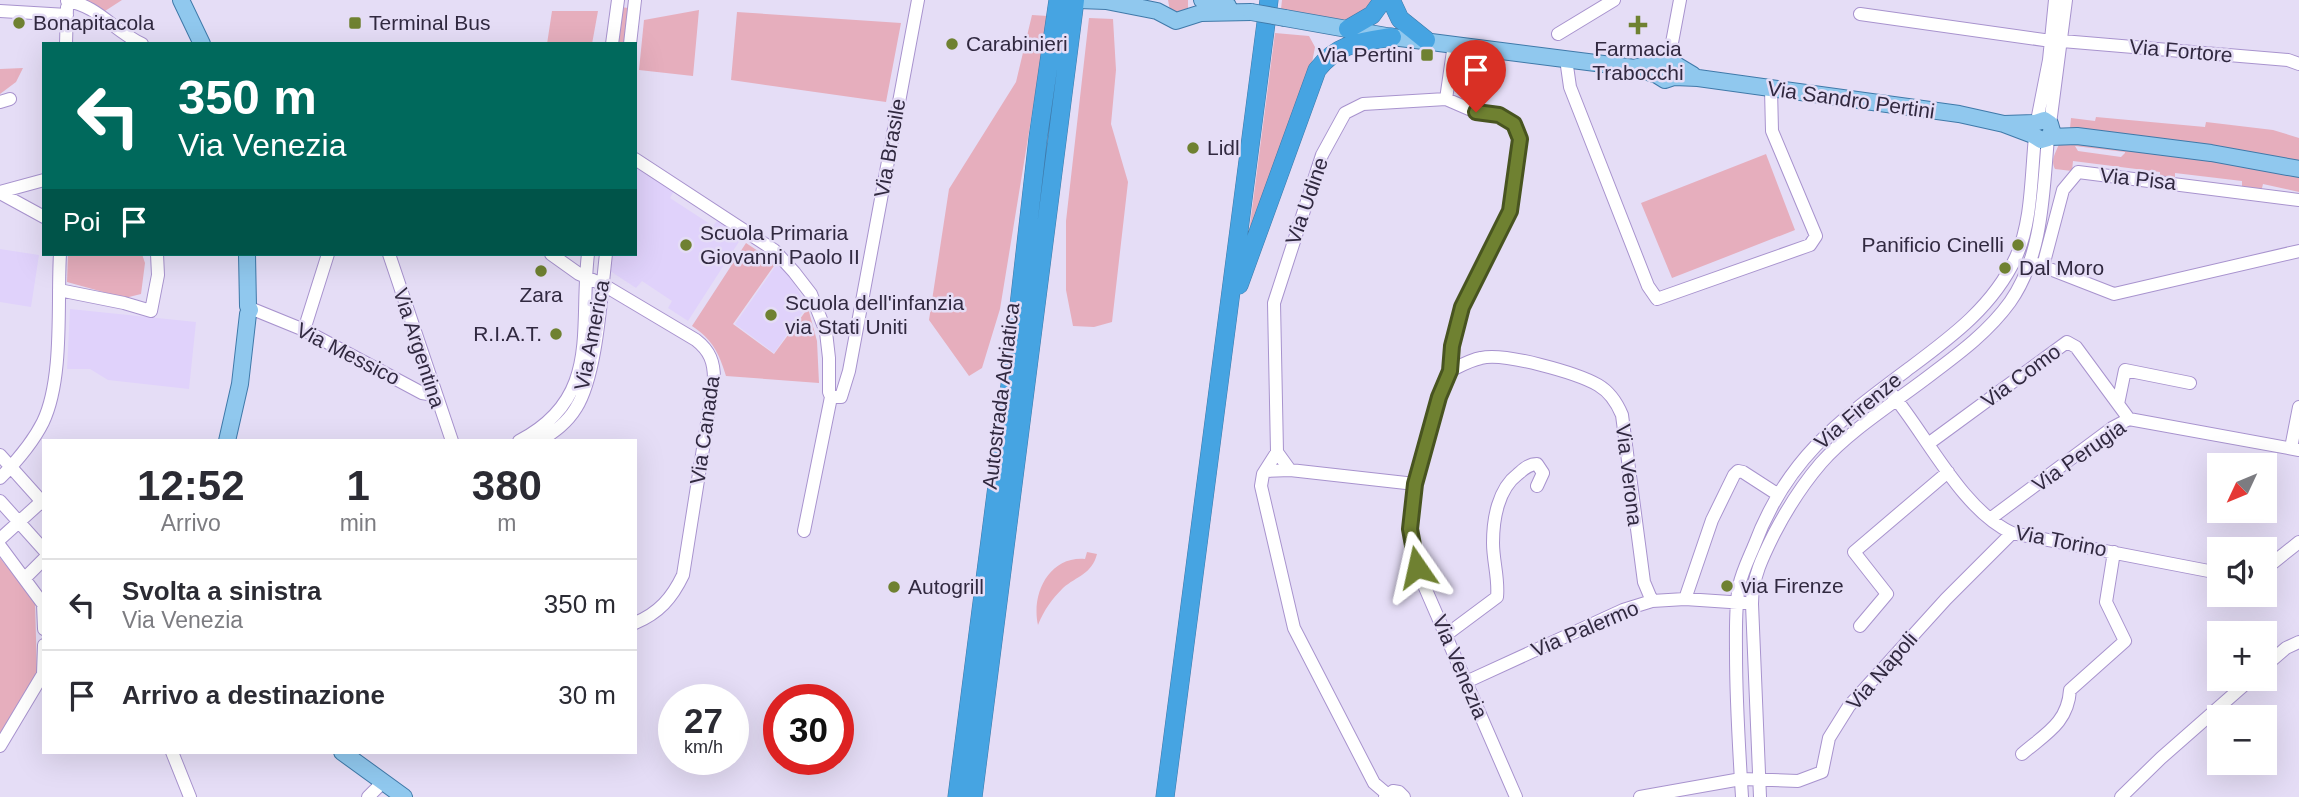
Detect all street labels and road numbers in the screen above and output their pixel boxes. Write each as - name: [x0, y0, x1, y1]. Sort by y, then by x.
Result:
- street label: Via Fortore: [2128, 35, 2234, 66]
- street label: Via Sandro Pertini: [1766, 76, 1936, 123]
- street label: Via Brasile: [869, 97, 910, 199]
- street label: Via Udine: [1281, 154, 1332, 247]
- street label: Via Pisa: [2099, 163, 2178, 194]
- street label: Via America: [570, 278, 614, 392]
- street label: Via Argentina: [389, 285, 450, 411]
- street label: Autostrada Adriatica: [978, 301, 1023, 491]
- street label: Via Messico: [293, 318, 404, 389]
- street label: Via Como: [1977, 339, 2065, 412]
- street label: Via Firenze: [1810, 368, 1906, 453]
- street label: Via Canada: [686, 374, 724, 486]
- street label: Via Perugia: [2028, 415, 2130, 496]
- street label: Via Verona: [1612, 423, 1647, 527]
- street label: Via Torino: [2013, 520, 2109, 561]
- street label: Via Palermo: [1528, 596, 1642, 661]
- street label: Via Venezia: [1428, 611, 1493, 722]
- street label: Via Napoli: [1842, 627, 1922, 714]

